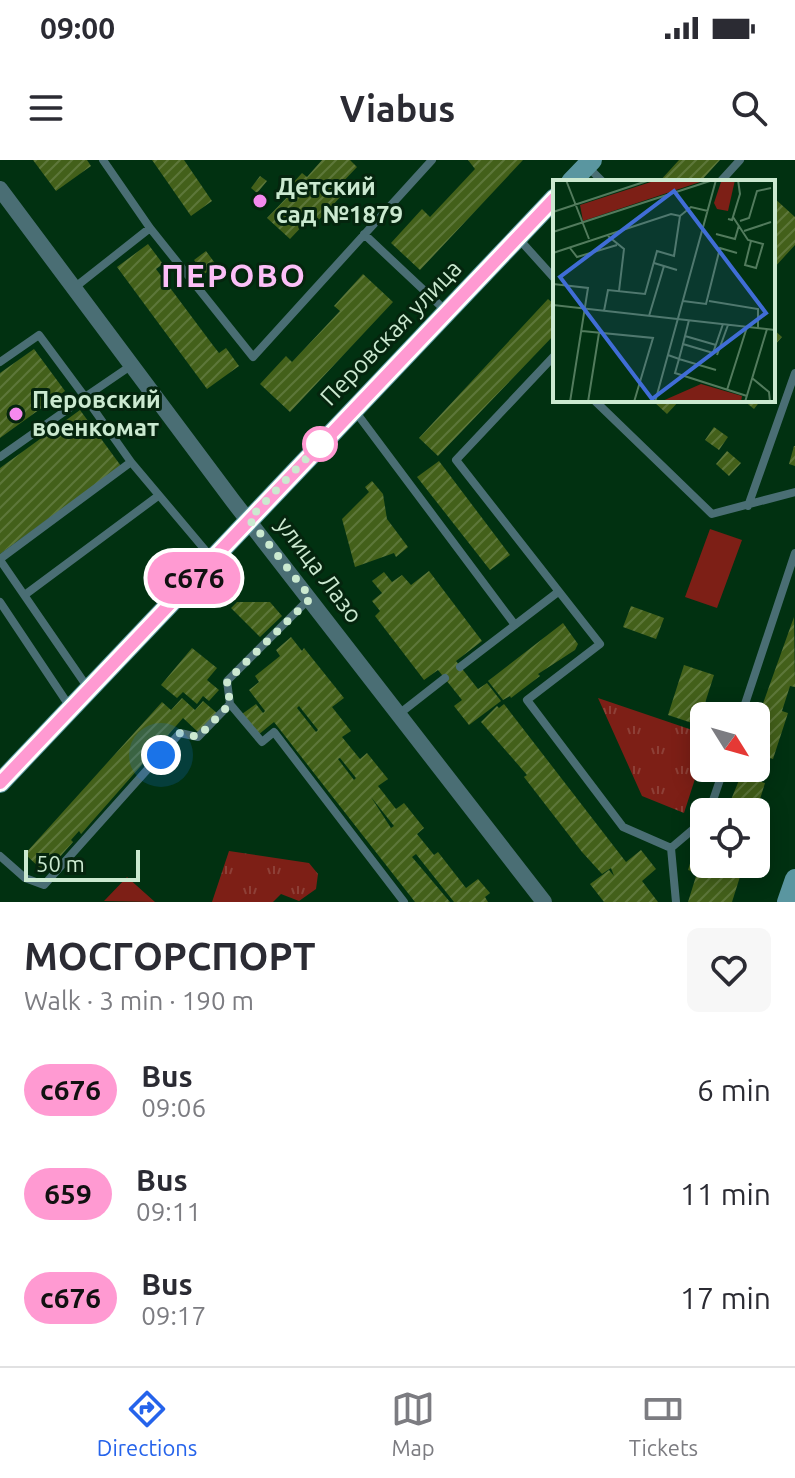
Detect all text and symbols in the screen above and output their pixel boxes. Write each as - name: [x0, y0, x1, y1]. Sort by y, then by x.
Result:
- text: 09:00: [40, 11, 115, 45]
- icon: menu: [24, 86, 68, 130]
- icon: search: [727, 86, 771, 130]
- text: Viabus: [340, 88, 455, 129]
- place label: Детский сад №1879: [276, 173, 403, 228]
- inset map: [553, 180, 775, 402]
- marker: Детский сад №1879: [251, 192, 269, 210]
- street label: Перовская улица: [315, 255, 467, 411]
- district label: ПЕРОВО: [161, 257, 307, 293]
- place label: Перовский военкомат: [32, 386, 161, 441]
- marker: Перовский военкомат: [7, 405, 25, 423]
- unlabelled marker: [303, 427, 337, 461]
- street label: улица Лазо: [271, 511, 368, 628]
- line badge: с676: [138, 552, 250, 604]
- text: с676: [163, 562, 225, 593]
- north arrow: [690, 702, 770, 782]
- map controls: [690, 702, 770, 878]
- your location: [141, 735, 181, 775]
- button: locate: [690, 798, 770, 878]
- scale bar: [24, 846, 140, 882]
- text: 50 m: [36, 851, 85, 876]
- button: heart: [687, 928, 771, 1012]
- text: МОСГОРСПОРТ: [24, 935, 316, 977]
- text: Walk · 3 min · 190 m: [24, 986, 254, 1015]
- text: Bus: [141, 1059, 193, 1093]
- text: 6 min: [697, 1073, 771, 1107]
- text: с676: [40, 1074, 101, 1105]
- text: 09:06: [141, 1093, 206, 1122]
- text: Bus: [136, 1163, 188, 1197]
- text: 11 min: [680, 1177, 771, 1211]
- text: 659: [44, 1178, 92, 1209]
- text: 09:11: [136, 1197, 201, 1226]
- text: Bus: [141, 1267, 193, 1301]
- text: 17 min: [680, 1281, 771, 1315]
- text: с676: [40, 1282, 101, 1313]
- text: 09:17: [141, 1301, 206, 1330]
- tab: Directions: [97, 1387, 197, 1460]
- tab: Map: [391, 1387, 435, 1460]
- tab: Tickets: [629, 1387, 698, 1460]

